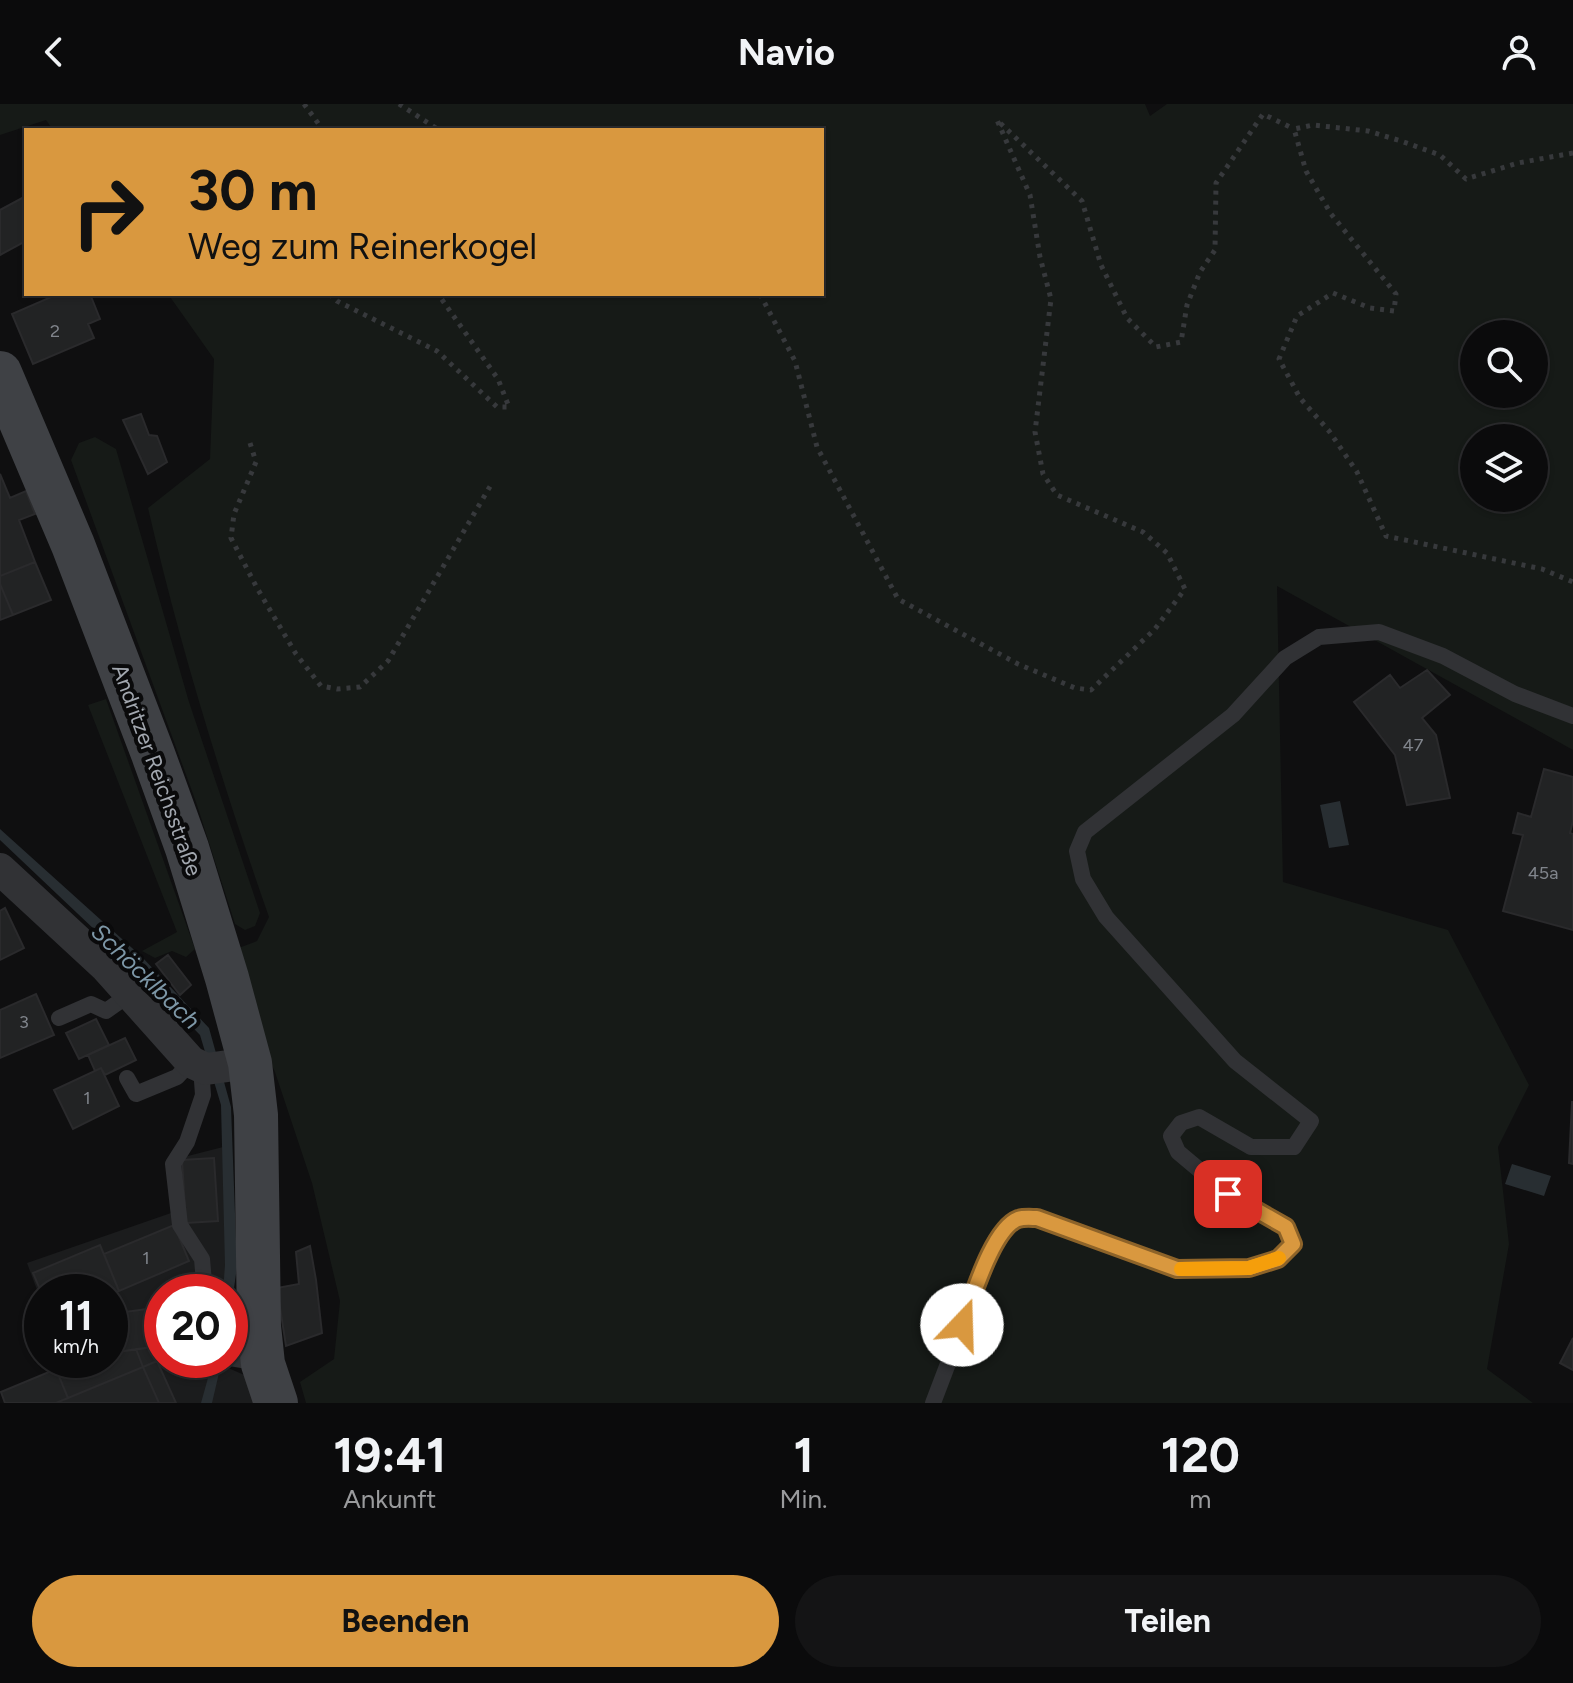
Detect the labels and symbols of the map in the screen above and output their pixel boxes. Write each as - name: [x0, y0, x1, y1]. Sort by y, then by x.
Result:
- house number: 2: [50, 320, 60, 342]
- street label: Andritzer Reichsstraße: [106, 660, 208, 880]
- house number: 47: [1403, 734, 1424, 756]
- house number: 45a: [1528, 862, 1558, 884]
- water label: Schöcklbach: [86, 917, 206, 1035]
- house number: 3: [19, 1011, 29, 1033]
- house number: 1: [83, 1087, 91, 1109]
- pin: [1194, 1160, 1262, 1228]
- house number: 1: [142, 1247, 150, 1269]
- speed limit sign: 20: [144, 1274, 248, 1378]
- position arrow: [920, 1283, 1004, 1367]

